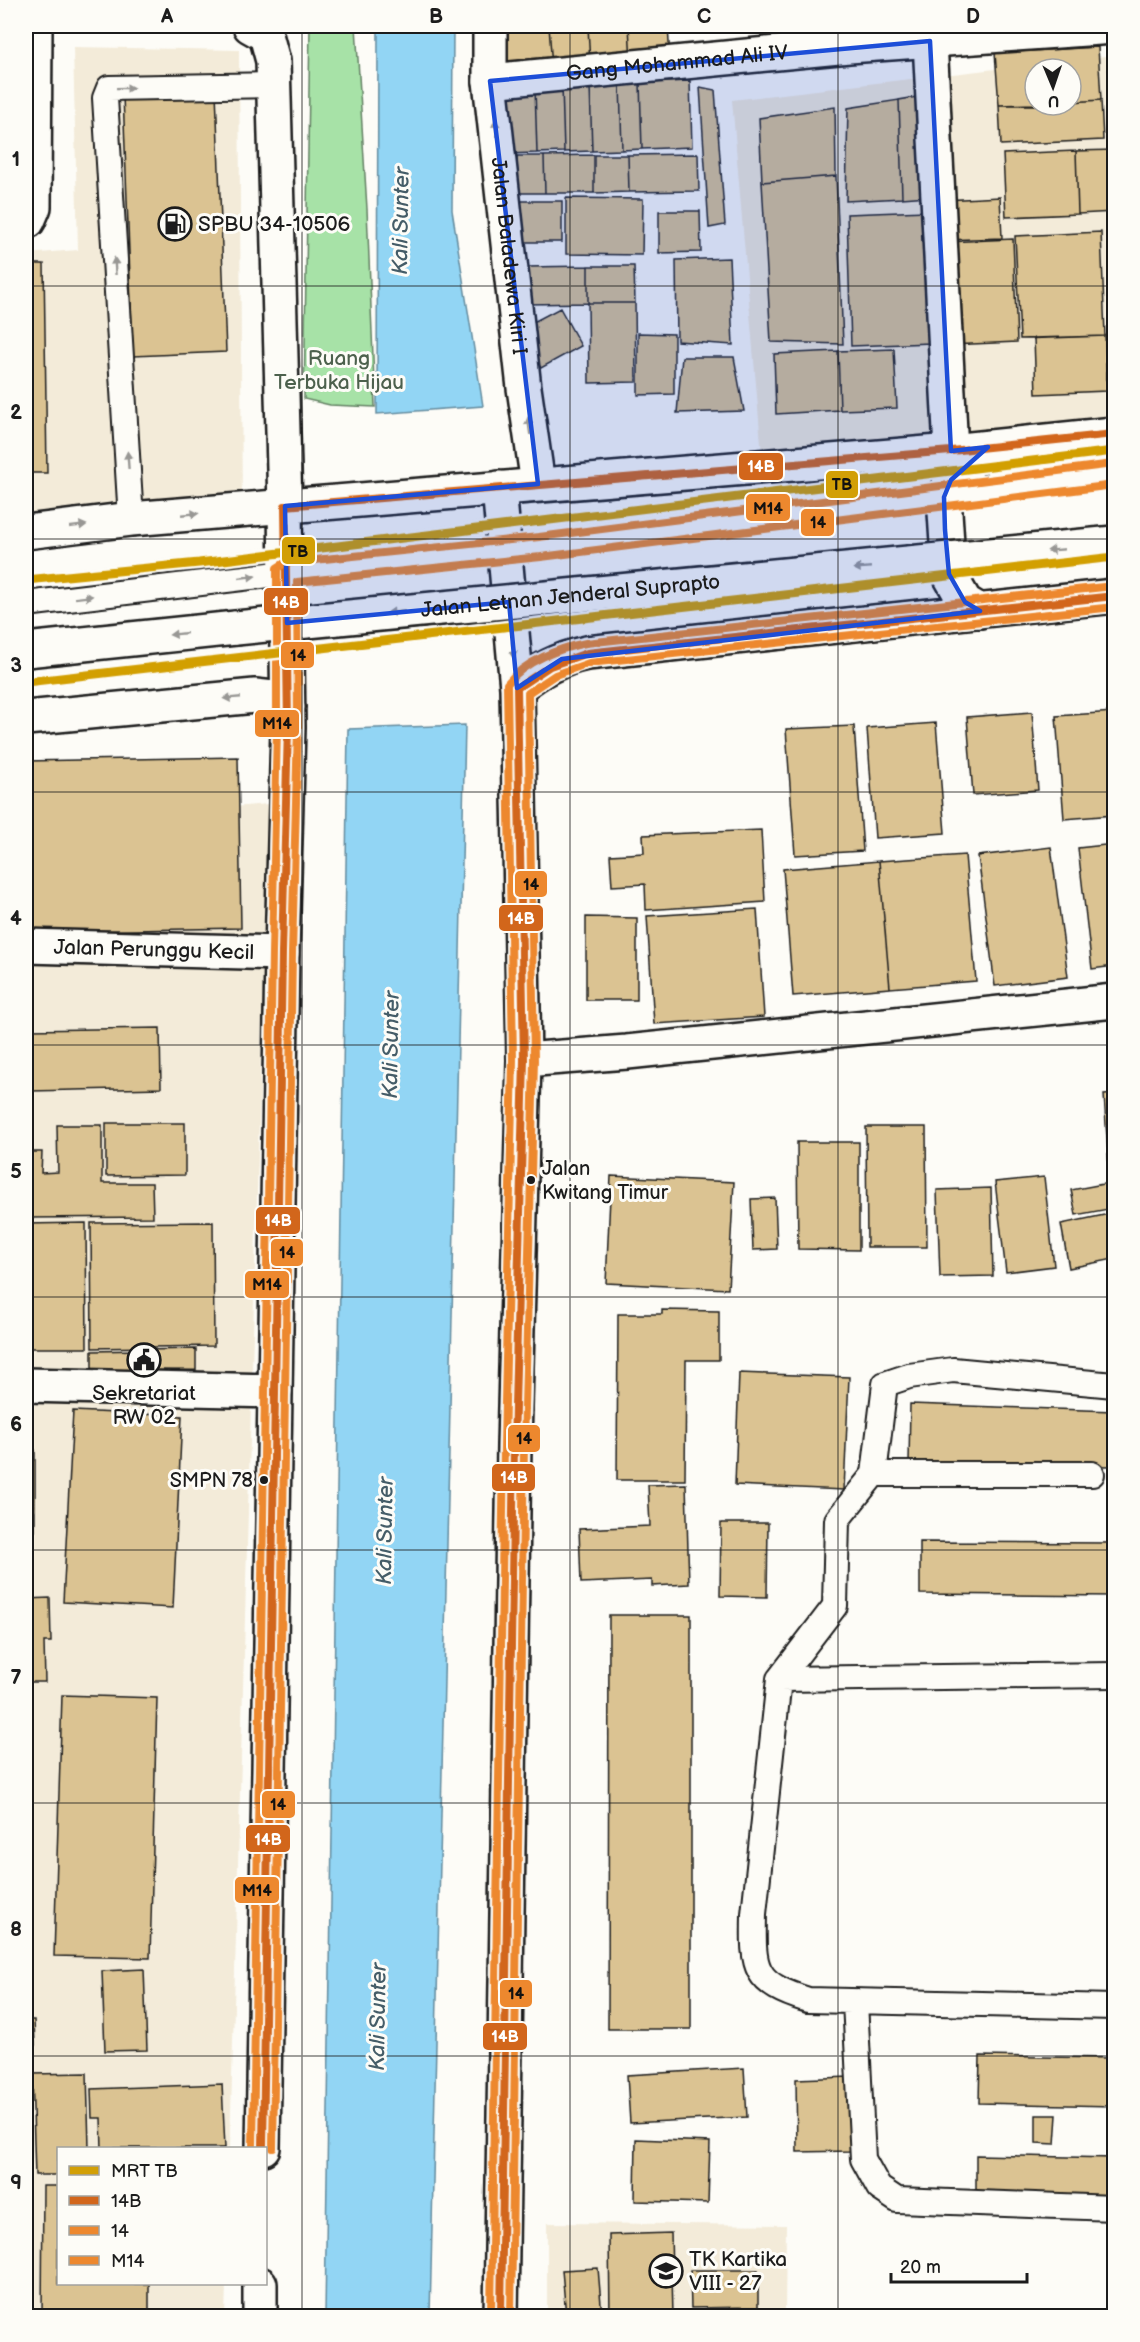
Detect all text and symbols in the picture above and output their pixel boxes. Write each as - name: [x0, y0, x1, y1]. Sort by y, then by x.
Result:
- text: A: [160, 5, 174, 29]
- text: B: [429, 5, 443, 29]
- text: C: [697, 5, 711, 29]
- text: D: [966, 5, 980, 29]
- street label: Gang Mohammad Ali IV: [565, 40, 789, 87]
- north arrow: [1023, 57, 1083, 117]
- one-way arrow: [115, 83, 134, 93]
- text: U: [1047, 91, 1060, 110]
- one-way arrow: [491, 119, 500, 138]
- text: 1: [12, 148, 20, 172]
- street label: Jalan Baladewa Kiri I: [486, 156, 532, 356]
- water label: Kali Sunter: [387, 165, 416, 275]
- fuel station icon: SPBU 34-10506: [157, 206, 193, 242]
- place label: SPBU 34-10506: [198, 212, 351, 237]
- one-way arrow: [111, 256, 120, 275]
- park label: Ruang Terbuka Hijau: [274, 346, 404, 395]
- text: 2: [10, 401, 22, 425]
- one-way arrow: [525, 417, 534, 436]
- one-way arrow: [123, 451, 132, 470]
- line badge: 14B: [738, 452, 784, 481]
- text: 14B: [747, 458, 775, 477]
- line badge: TB: [825, 470, 859, 499]
- text: TB: [832, 476, 852, 495]
- line badge: M14: [745, 493, 791, 522]
- text: M14: [753, 500, 784, 519]
- line badge: 14: [800, 508, 835, 537]
- one-way arrow: [180, 509, 199, 519]
- text: 14: [810, 514, 827, 533]
- one-way arrow: [69, 521, 88, 530]
- line badge: TB: [281, 536, 316, 565]
- text: TB: [288, 543, 308, 562]
- one-way arrow: [1047, 545, 1066, 555]
- one-way arrow: [853, 563, 872, 573]
- street label: Jalan Letnan Jenderal Suprapto: [420, 569, 721, 623]
- one-way arrow: [238, 573, 257, 582]
- line badge: 14B: [263, 587, 309, 616]
- one-way arrow: [74, 592, 93, 601]
- text: 14B: [272, 594, 300, 613]
- one-way arrow: [387, 607, 406, 617]
- one-way arrow: [168, 629, 187, 639]
- line badge: 14: [280, 641, 315, 669]
- one-way arrow: [508, 641, 518, 660]
- text: 14: [290, 647, 307, 666]
- text: 3: [10, 654, 22, 678]
- one-way arrow: [223, 693, 242, 703]
- line badge: M14: [254, 709, 300, 738]
- text: M14: [262, 715, 293, 734]
- line badge: 14: [514, 870, 548, 898]
- text: 14: [523, 876, 540, 895]
- line badge: 14B: [498, 904, 544, 932]
- text: 4: [10, 907, 22, 931]
- text: 14B: [507, 910, 535, 929]
- street label: Jalan Perunggu Kecil: [53, 935, 255, 965]
- water label: Kali Sunter: [377, 989, 406, 1099]
- place label: Jalan Kwitang Timur: [542, 1157, 669, 1205]
- text: 5: [10, 1160, 22, 1184]
- marker: Jalan Kwitang Timur: [525, 1174, 537, 1186]
- line badge: 14B: [255, 1206, 301, 1235]
- text: 14B: [264, 1212, 292, 1231]
- line badge: 14: [270, 1238, 304, 1267]
- text: 14: [279, 1244, 296, 1263]
- line badge: M14: [244, 1270, 290, 1299]
- text: M14: [252, 1276, 283, 1295]
- public building icon: Sekretariat RW 02: [126, 1342, 162, 1378]
- place label: Sekretariat RW 02: [92, 1381, 196, 1430]
- text: 6: [10, 1413, 22, 1437]
- line badge: 14: [507, 1424, 541, 1453]
- text: 14: [516, 1430, 533, 1449]
- line badge: 14B: [491, 1463, 536, 1492]
- place label: SMPN 78: [170, 1469, 253, 1493]
- text: 14B: [500, 1469, 528, 1488]
- marker: SMPN 78: [258, 1474, 270, 1486]
- water label: Kali Sunter: [371, 1475, 400, 1585]
- text: 7: [10, 1666, 22, 1690]
- line badge: 14: [261, 1790, 296, 1819]
- text: 14: [270, 1796, 287, 1815]
- line badge: 14B: [245, 1824, 291, 1853]
- text: 14B: [254, 1831, 282, 1850]
- line badge: M14: [234, 1876, 280, 1904]
- text: M14: [242, 1882, 273, 1901]
- text: 8: [10, 1918, 22, 1942]
- water label: Kali Sunter: [364, 1961, 393, 2071]
- line badge: 14: [499, 1979, 533, 2008]
- text: 14: [508, 1985, 525, 2004]
- line badge: 14B: [482, 2022, 528, 2051]
- text: 14B: [491, 2028, 519, 2047]
- legend: [57, 2147, 267, 2285]
- text: MRT TB: [111, 2161, 178, 2182]
- text: 9: [10, 2171, 22, 2195]
- text: 14B: [111, 2191, 141, 2212]
- text: 14: [111, 2221, 129, 2242]
- scale bar: [891, 2246, 1028, 2284]
- place label: TK Kartika VIII - 27: [689, 2247, 787, 2296]
- text: M14: [111, 2251, 144, 2272]
- school or university icon: TK Kartika VIII - 27: [648, 2253, 684, 2289]
- text: 20 m: [900, 2257, 941, 2278]

